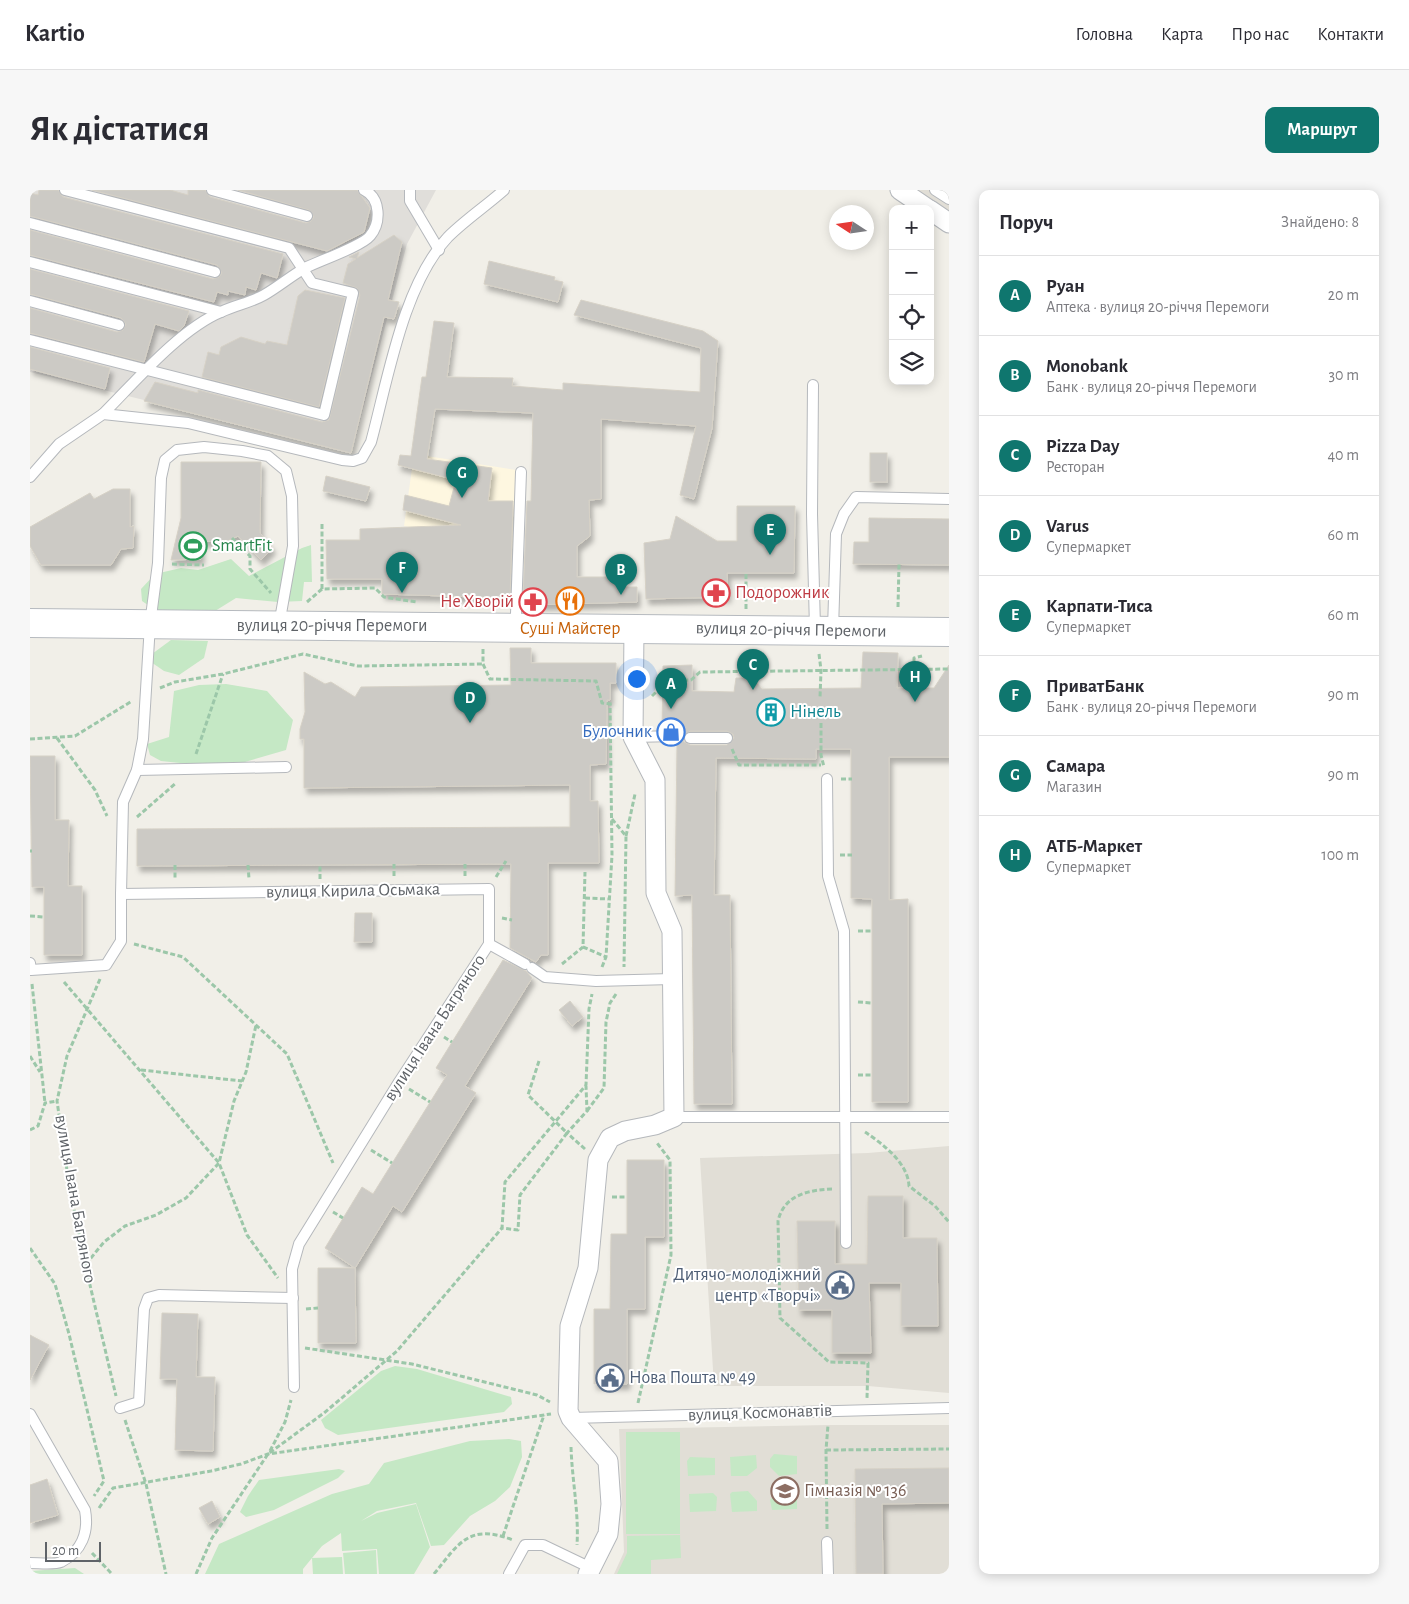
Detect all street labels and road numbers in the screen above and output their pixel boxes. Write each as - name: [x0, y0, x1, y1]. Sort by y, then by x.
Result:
- street label: вулиця 20-річчя Перемоги: [236, 617, 428, 635]
- street label: вулиця 20-річчя Перемоги: [695, 619, 887, 641]
- street label: вулиця Кирила Осьмака: [266, 880, 440, 902]
- street label: вулиця Івана Багряного: [381, 952, 489, 1104]
- street label: вулиця Івана Багряного: [51, 1113, 99, 1285]
- street label: вулиця Космонавтів: [687, 1401, 833, 1425]

